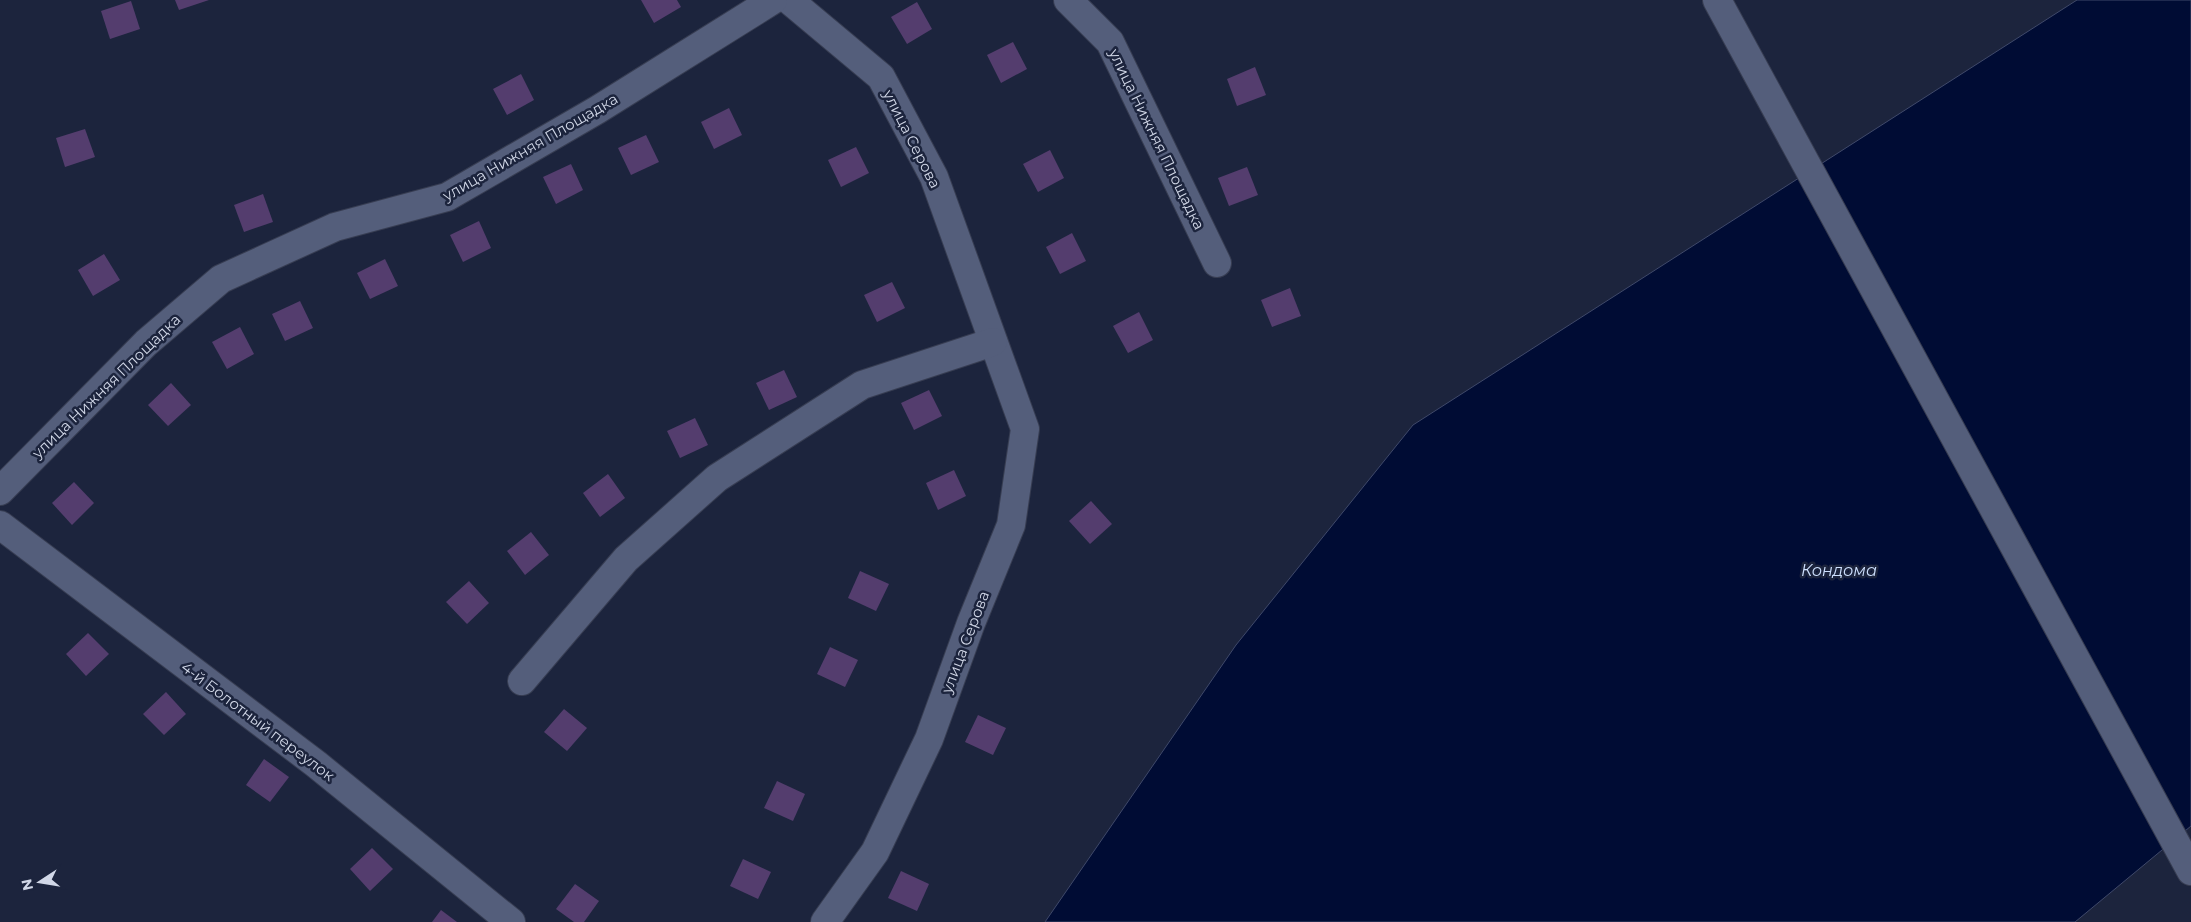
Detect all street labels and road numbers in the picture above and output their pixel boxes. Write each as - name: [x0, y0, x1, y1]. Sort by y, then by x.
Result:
- street label: улица Нижняя Площадка: [1104, 44, 1209, 233]
- street label: улица Серова: [879, 86, 945, 191]
- street label: улица Нижняя Площадка: [438, 89, 621, 206]
- street label: улица Нижняя Площадка: [27, 310, 184, 463]
- street label: улица Серова: [936, 588, 993, 697]
- street label: 4-й Болотный переулок: [178, 657, 339, 785]

